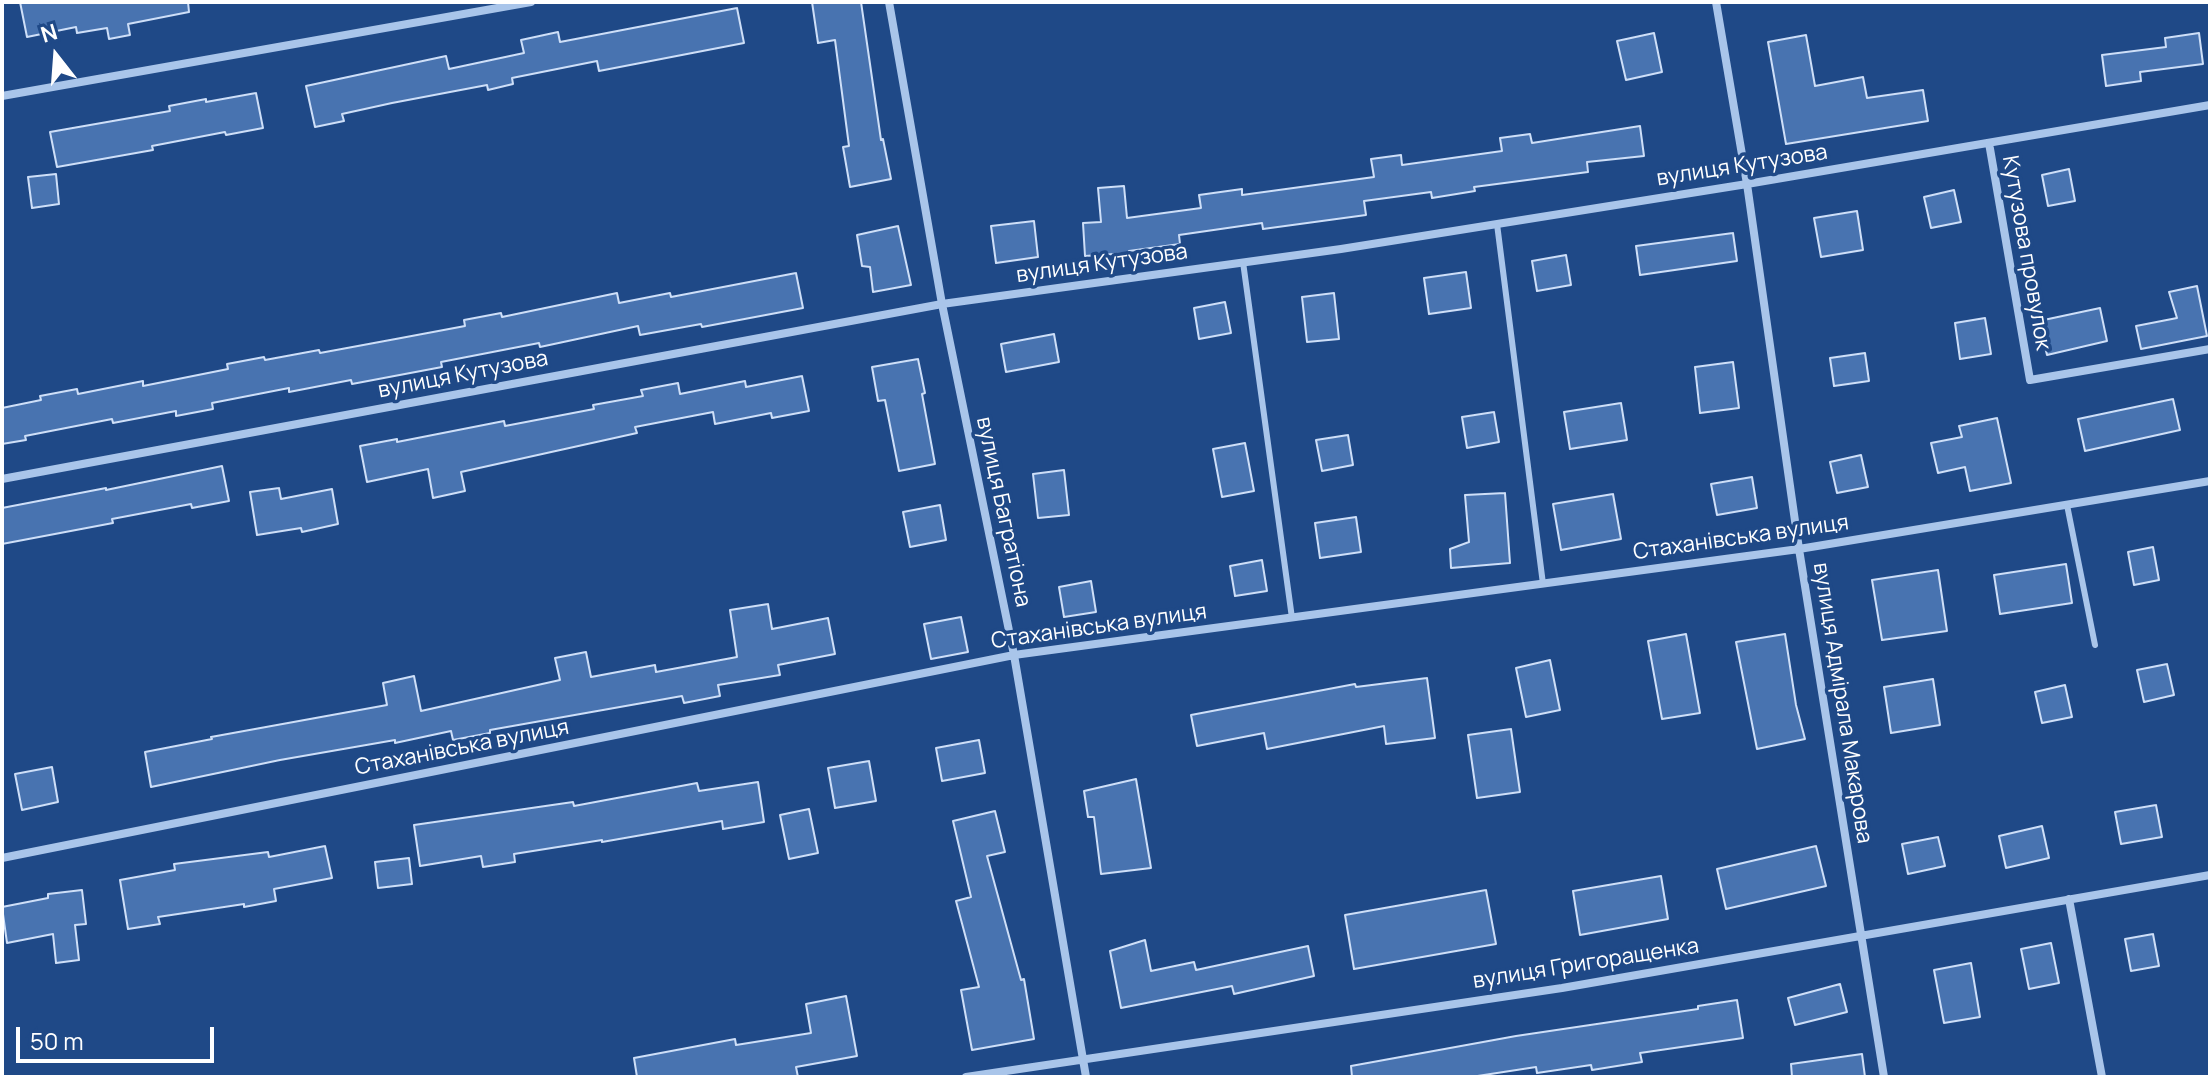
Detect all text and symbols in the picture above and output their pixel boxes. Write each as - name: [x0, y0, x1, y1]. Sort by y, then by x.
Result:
- north arrow: [16, 16, 96, 96]
- text: N: [37, 16, 61, 50]
- street label: вулиця Кутузова: [1655, 139, 1829, 193]
- street label: Кутузова провулок: [1996, 154, 2056, 352]
- street label: вулиця Кутузова: [1015, 239, 1189, 289]
- street label: вулиця Кутузова: [376, 346, 550, 404]
- street label: вулиця Багратіона: [970, 414, 1036, 610]
- street label: Стаханівська вулиця: [1632, 510, 1850, 566]
- street label: вулиця Адмірала Макарова: [1807, 561, 1877, 845]
- street label: Стаханівська вулиця: [990, 599, 1208, 655]
- street label: Стаханівська вулиця: [353, 714, 571, 782]
- street label: вулиця Григоращенка: [1471, 933, 1701, 995]
- scale bar: [20, 1011, 218, 1061]
- text: 50 m: [30, 1024, 84, 1057]

